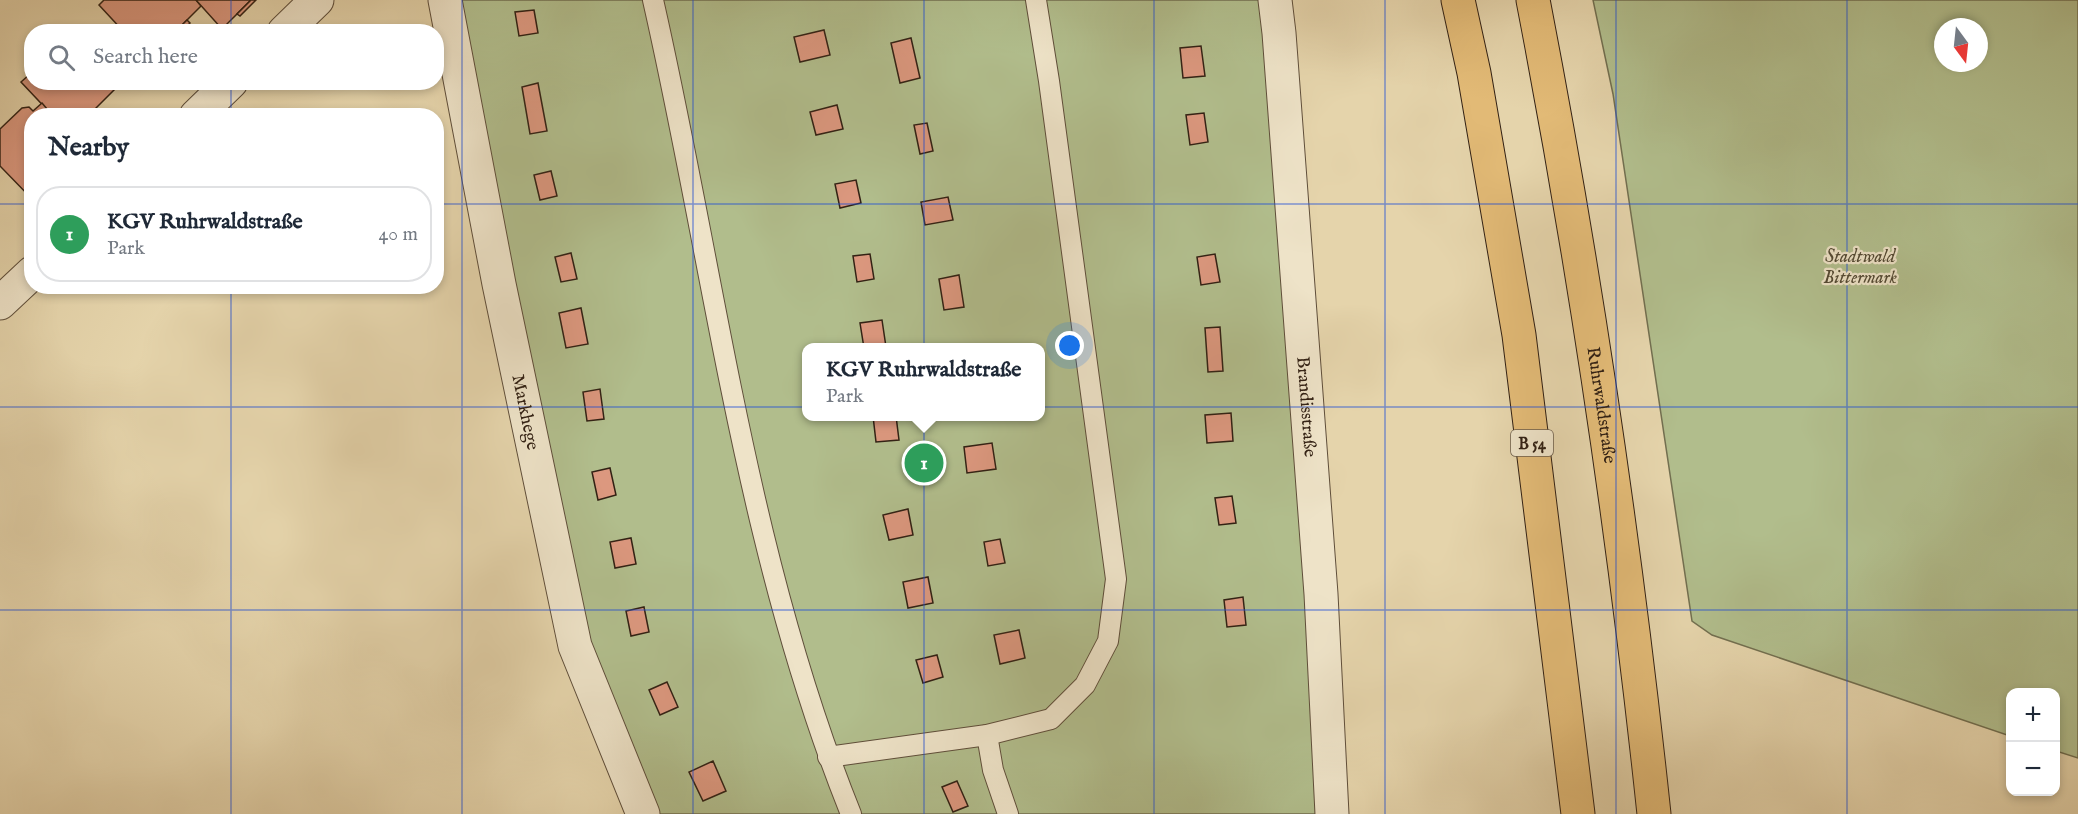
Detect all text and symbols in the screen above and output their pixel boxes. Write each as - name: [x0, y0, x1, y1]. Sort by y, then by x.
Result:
- north arrow: [1934, 18, 1988, 72]
- search box: [24, 24, 444, 90]
- icon: search: [45, 41, 78, 74]
- text: Search here: [93, 43, 198, 71]
- text: Nearby: [48, 131, 129, 164]
- text: KGV Ruhrwaldstraße: [107, 208, 303, 236]
- text: 1: [66, 222, 73, 247]
- text: 40 m: [379, 222, 418, 247]
- text: Park: [107, 236, 145, 261]
- park label: Stadtwald Bittermark: [1823, 246, 1897, 290]
- your location: [1055, 331, 1084, 360]
- popup: [802, 343, 1045, 421]
- street label: Ruhrwaldstraße: [1580, 345, 1620, 465]
- text: KGV Ruhrwaldstraße: [826, 356, 1021, 384]
- street label: Brandisstraße: [1290, 356, 1321, 458]
- street label: Markhege: [505, 373, 544, 452]
- text: Park: [826, 384, 864, 409]
- road number: B 54: [1511, 430, 1553, 456]
- pin: 1: [904, 440, 944, 486]
- map controls: [2006, 688, 2060, 796]
- button: +: [2006, 688, 2060, 742]
- button: −: [2006, 742, 2060, 796]

